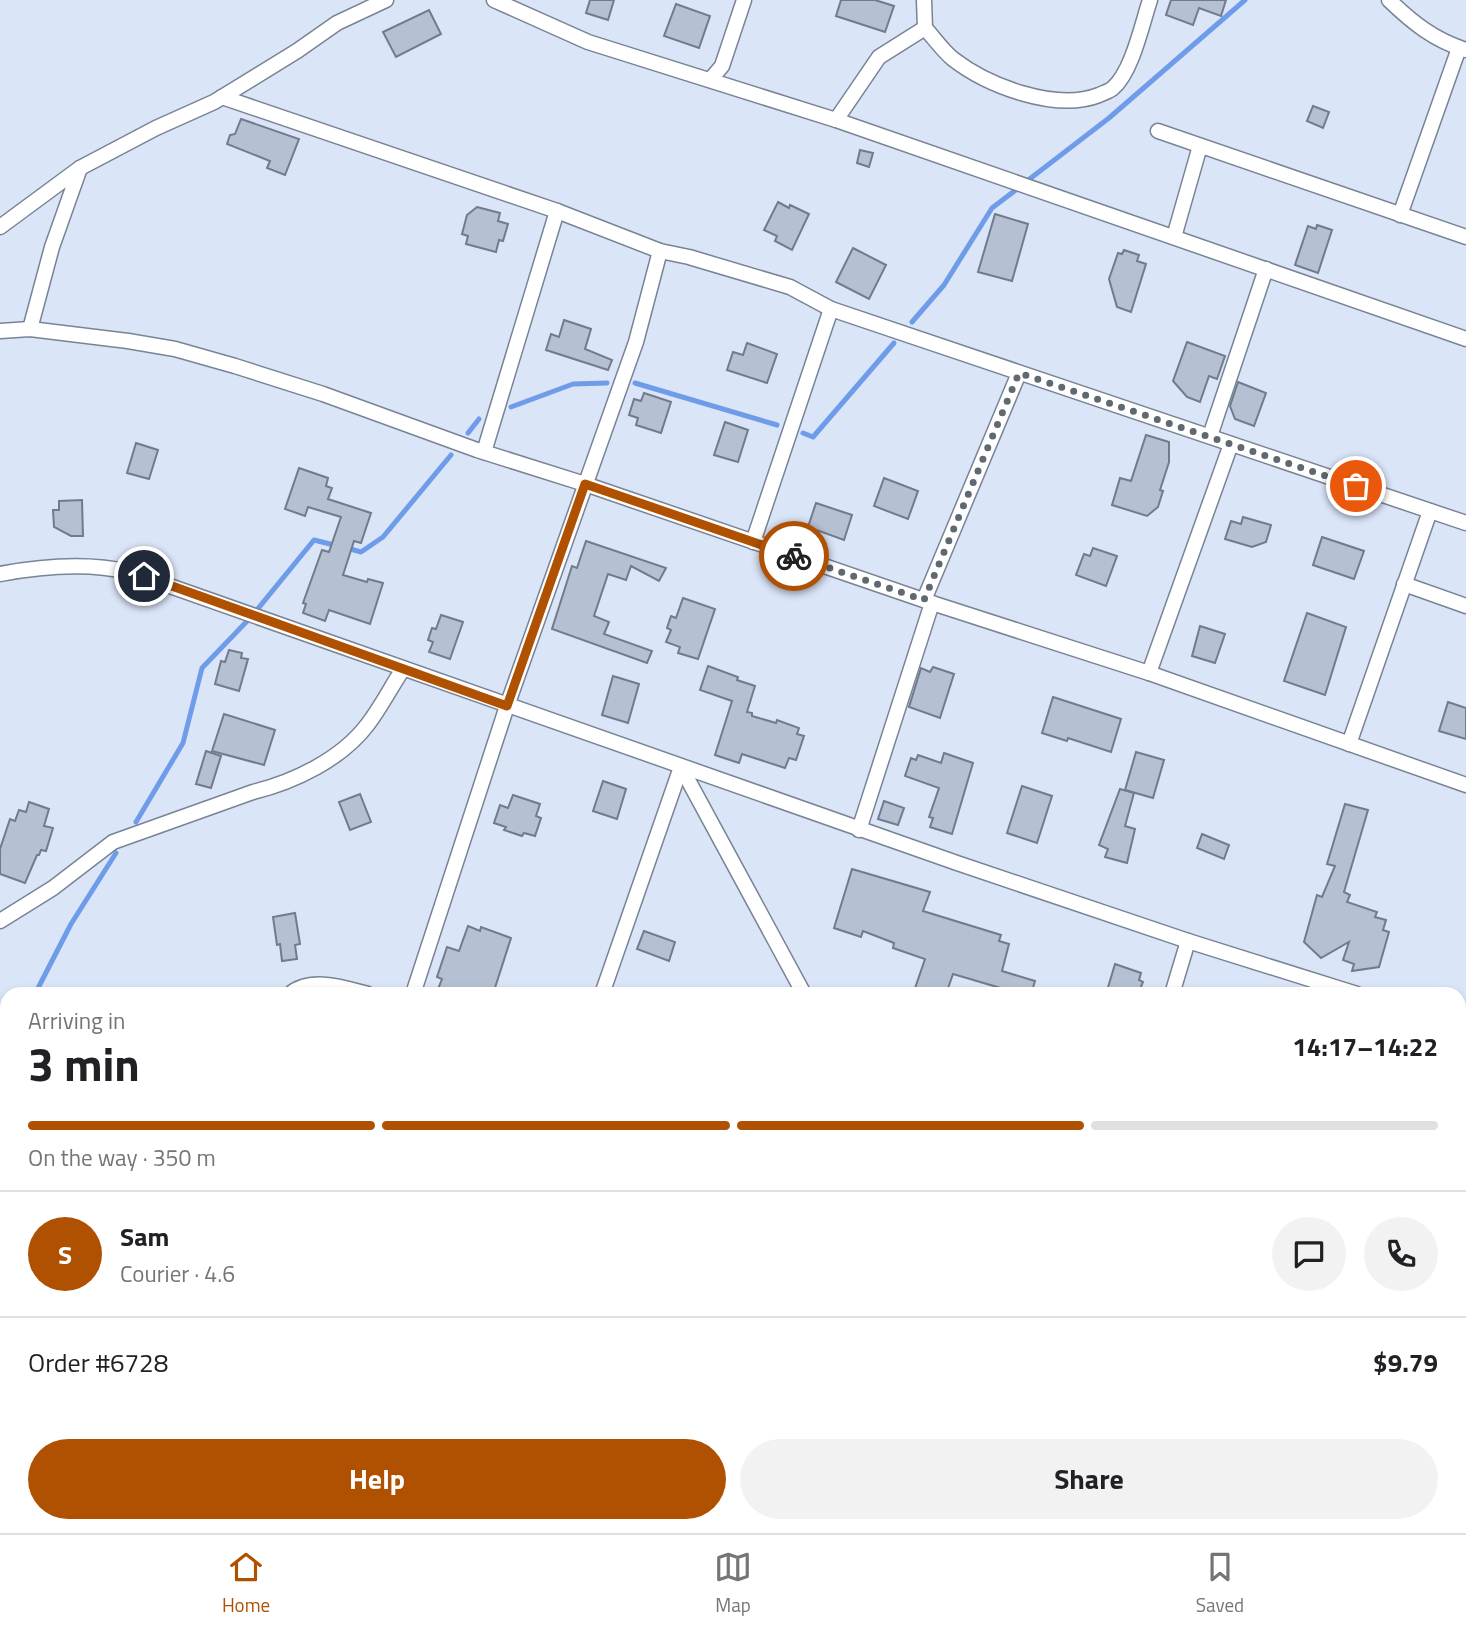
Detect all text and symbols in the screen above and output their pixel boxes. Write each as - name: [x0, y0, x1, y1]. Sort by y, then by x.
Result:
- pin: [1326, 456, 1386, 516]
- icon: bag: [1337, 467, 1375, 505]
- courier: [759, 521, 829, 591]
- icon: bike: [775, 537, 813, 575]
- pin: [114, 546, 174, 606]
- icon: home: [125, 557, 163, 595]
- text: Arriving in: [28, 1003, 125, 1038]
- text: 14:17–14:22: [1292, 1027, 1438, 1066]
- text: 3 min: [28, 1029, 140, 1099]
- text: On the way · 350 m: [28, 1140, 216, 1175]
- text: Sam: [120, 1217, 169, 1256]
- button: chat: [1272, 1217, 1346, 1291]
- button: phone: [1364, 1217, 1438, 1291]
- text: S: [58, 1235, 72, 1274]
- text: Courier · 4.6: [120, 1256, 235, 1291]
- text: Order #6728: [28, 1343, 168, 1382]
- text: $9.79: [1373, 1343, 1438, 1382]
- button: Help: [28, 1439, 726, 1519]
- button: Share: [740, 1439, 1438, 1519]
- tab: Home: [222, 1548, 270, 1619]
- tab: Map: [714, 1548, 752, 1619]
- tab: Saved: [1196, 1548, 1244, 1619]

